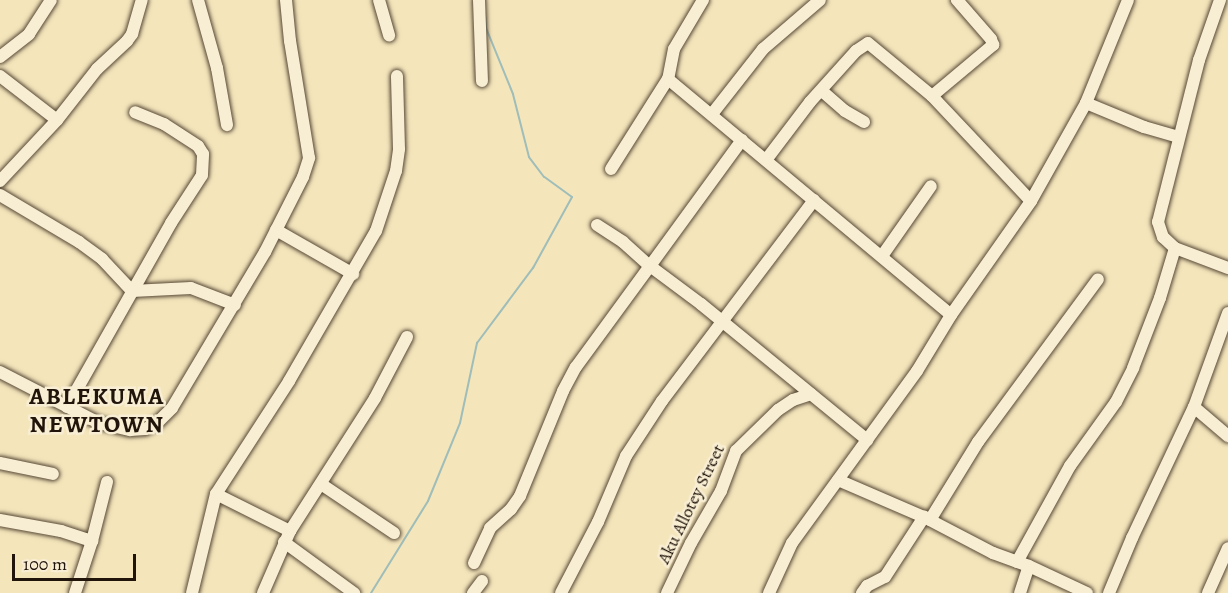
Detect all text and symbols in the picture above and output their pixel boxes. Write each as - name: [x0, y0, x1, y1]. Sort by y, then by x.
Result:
- district label: ABLEKUMA NEWTOWN: [29, 383, 165, 439]
- street label: Aku Allotey Street: [653, 441, 729, 567]
- scale bar: [15, 542, 140, 580]
- text: 100 m: [23, 552, 67, 576]

